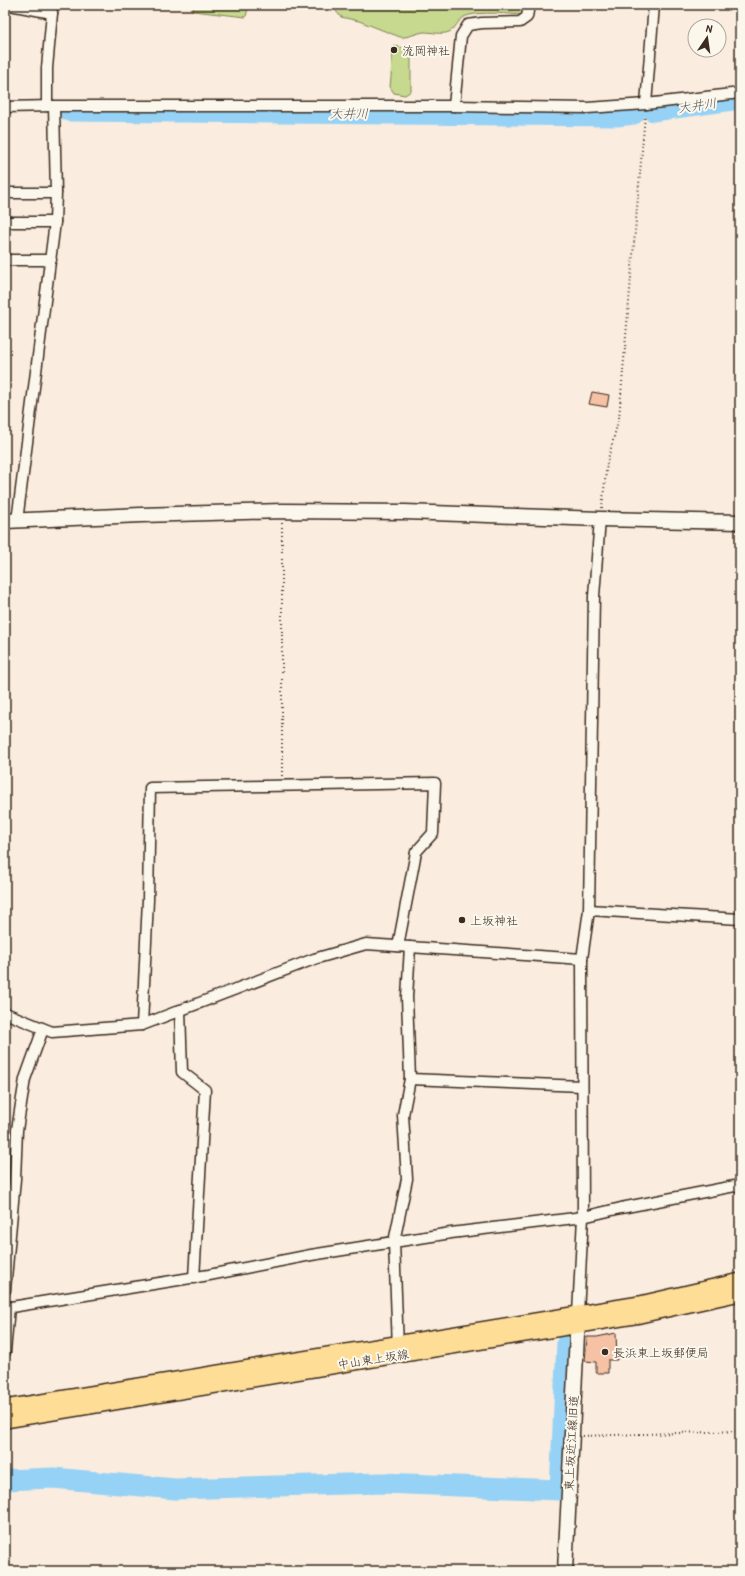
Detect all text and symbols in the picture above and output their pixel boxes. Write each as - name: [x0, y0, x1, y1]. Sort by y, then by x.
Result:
- north arrow: [687, 18, 727, 58]
- text: N: [705, 21, 714, 36]
- place label: 流岡神社: [402, 42, 450, 59]
- marker: 流岡神社: [389, 45, 399, 55]
- water label: 大井川: [676, 93, 718, 117]
- water label: 大井川: [329, 104, 369, 122]
- place label: 上坂神社: [470, 912, 518, 929]
- marker: 上坂神社: [457, 915, 467, 925]
- place label: 長浜東上坂郵便局: [613, 1344, 709, 1361]
- street label: 中山東上坂線: [336, 1345, 410, 1373]
- marker: 長浜東上坂郵便局: [600, 1347, 610, 1357]
- street label: 東上坂近江線旧道: [560, 1395, 582, 1491]

